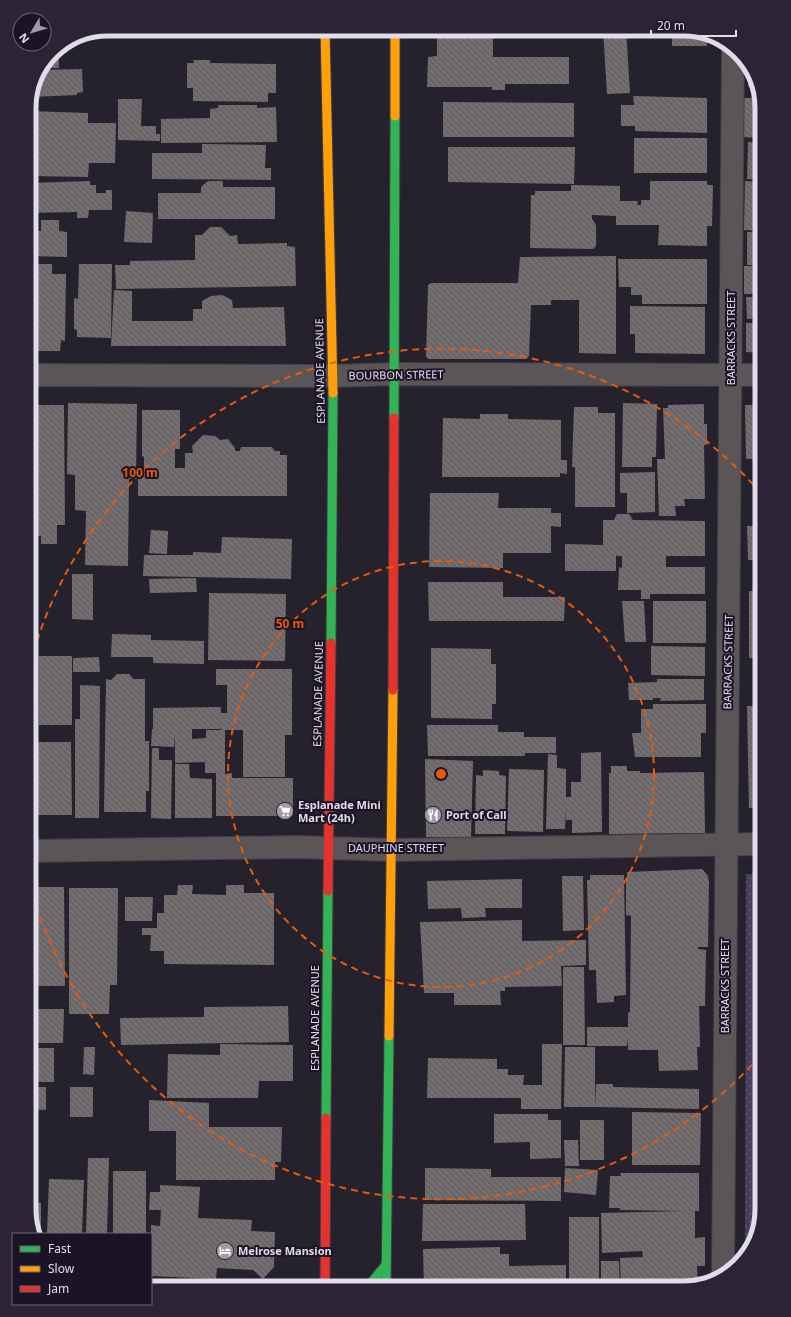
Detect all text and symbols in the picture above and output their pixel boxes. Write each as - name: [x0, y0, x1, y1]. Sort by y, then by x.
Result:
- north arrow: [12, 12, 52, 52]
- scale bar: [651, 12, 736, 38]
- text: 20 m: [657, 17, 685, 34]
- text: N: [15, 30, 32, 47]
- street label: BARRACKS STREET: [723, 291, 738, 385]
- street label: ESPLANADE AVENUE: [311, 318, 328, 424]
- street label: BOURBON STREET: [348, 366, 444, 383]
- text: 100 m: [122, 464, 158, 481]
- text: 50 m: [276, 615, 304, 632]
- street label: BARRACKS STREET: [719, 615, 736, 709]
- street label: ESPLANADE AVENUE: [309, 641, 326, 747]
- centre of rings: [434, 767, 448, 781]
- place label: Esplanade Mini Mart (24h): [298, 797, 381, 825]
- supermarket icon: Esplanade Mini Mart (24h): [275, 801, 295, 821]
- restaurant icon: Port of Call: [423, 805, 443, 825]
- place label: Port of Call: [446, 807, 506, 822]
- street label: DAUPHINE STREET: [348, 840, 444, 855]
- street label: BARRACKS STREET: [717, 939, 732, 1033]
- street label: ESPLANADE AVENUE: [307, 965, 322, 1071]
- legend: [12, 1233, 152, 1305]
- text: Fast: [48, 1240, 72, 1257]
- hotel icon: Melrose Mansion: [215, 1241, 235, 1261]
- place label: Melrose Mansion: [238, 1243, 332, 1258]
- text: Slow: [48, 1260, 75, 1277]
- text: Jam: [47, 1280, 69, 1297]

